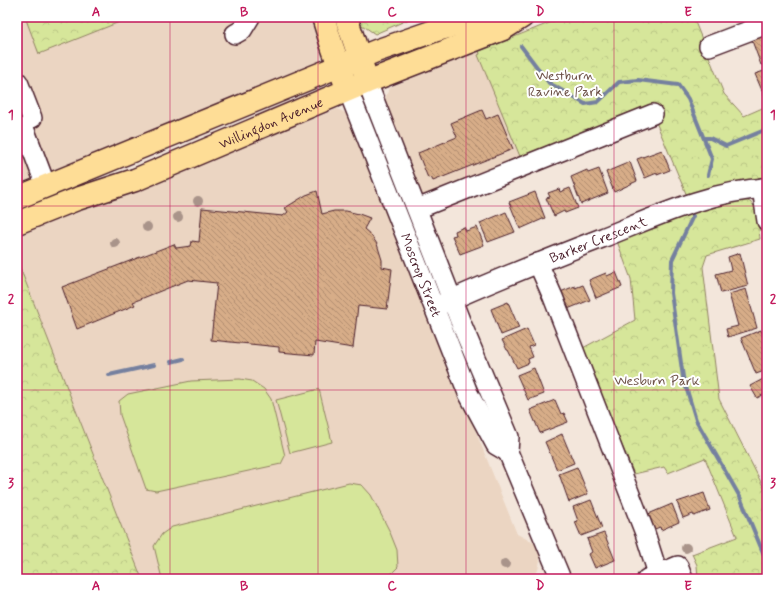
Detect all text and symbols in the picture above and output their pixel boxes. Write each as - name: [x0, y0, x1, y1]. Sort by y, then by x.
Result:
- text: A: [92, 4, 100, 21]
- text: B: [240, 4, 249, 21]
- text: C: [387, 4, 397, 21]
- text: D: [536, 4, 545, 21]
- text: E: [684, 4, 692, 21]
- park label: Westburn Ravine Park: [528, 67, 602, 101]
- street label: Willingdon Avenue: [216, 94, 326, 154]
- text: 1: [8, 107, 14, 124]
- text: 1: [770, 107, 776, 124]
- street label: Barker Crescent: [547, 212, 651, 268]
- street label: Moscrop Street: [396, 231, 445, 320]
- text: 2: [8, 291, 15, 308]
- text: 2: [770, 291, 777, 308]
- park label: Wesburn Park: [614, 372, 700, 390]
- text: 3: [8, 475, 14, 492]
- text: 3: [770, 475, 776, 492]
- text: A: [92, 578, 100, 595]
- text: B: [240, 578, 249, 595]
- text: C: [387, 578, 397, 595]
- text: D: [536, 578, 545, 595]
- text: E: [684, 578, 692, 595]

